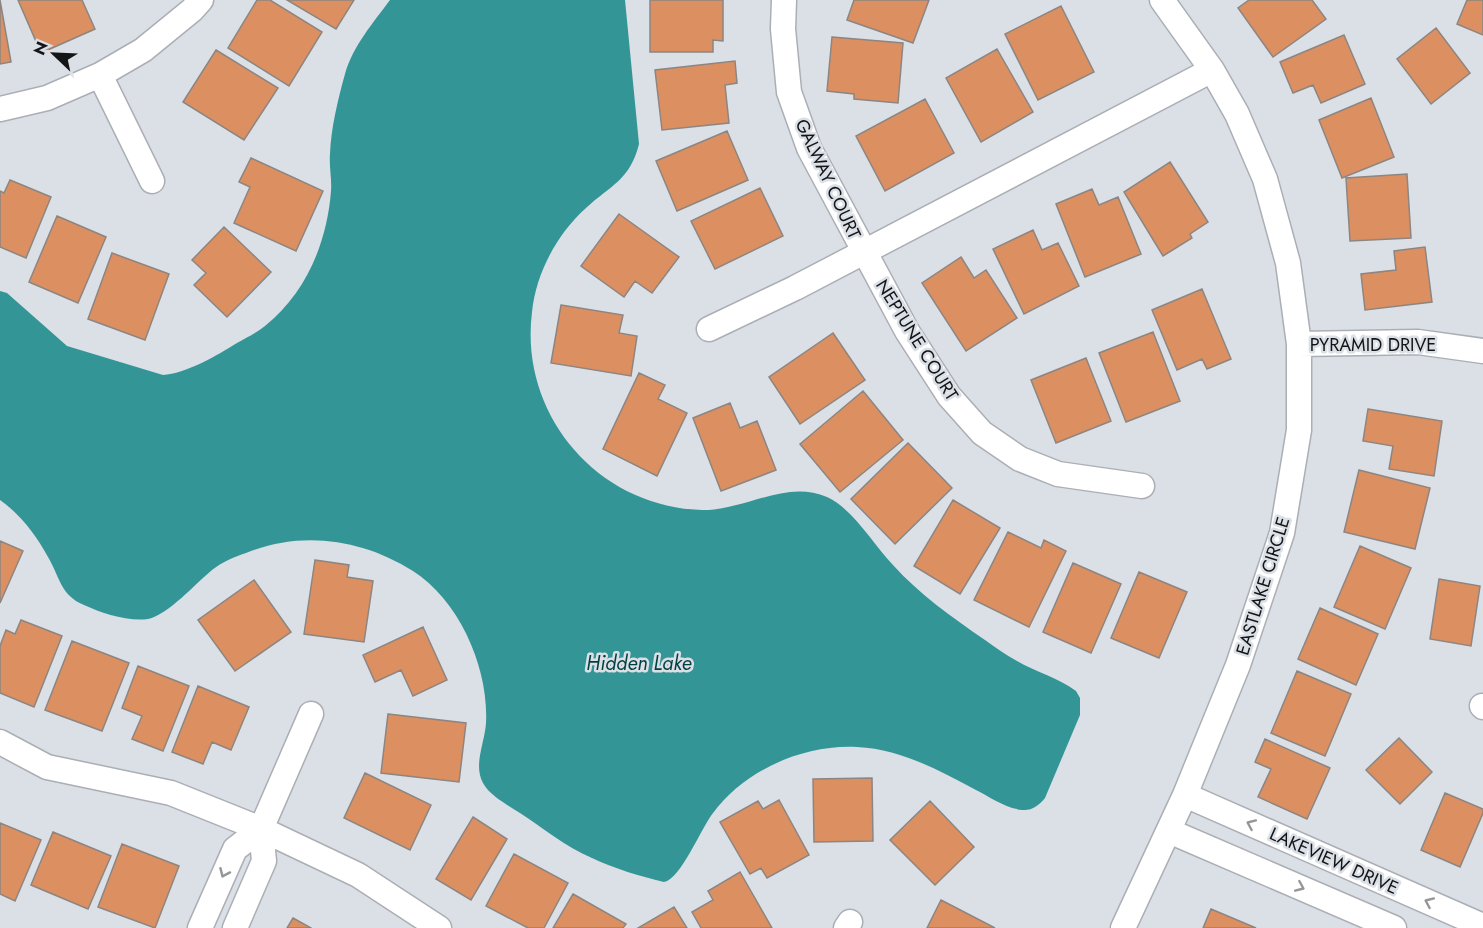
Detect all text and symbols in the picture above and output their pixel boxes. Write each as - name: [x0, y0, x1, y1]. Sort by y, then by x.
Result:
- north arrow: [24, 24, 84, 84]
- text: N: [28, 38, 54, 59]
- street label: GALWAY COURT: [789, 115, 868, 244]
- street label: NEPTUNE COURT: [869, 274, 965, 406]
- street label: PYRAMID DRIVE: [1310, 332, 1436, 358]
- street label: EASTLAKE CIRCLE: [1230, 514, 1296, 658]
- water label: Hidden Lake: [586, 649, 692, 678]
- one-way arrow: [1246, 819, 1257, 831]
- street label: LAKEVIEW DRIVE: [1265, 821, 1403, 901]
- one-way arrow: [220, 866, 232, 877]
- one-way arrow: [1293, 880, 1304, 892]
- one-way arrow: [1425, 898, 1436, 910]

